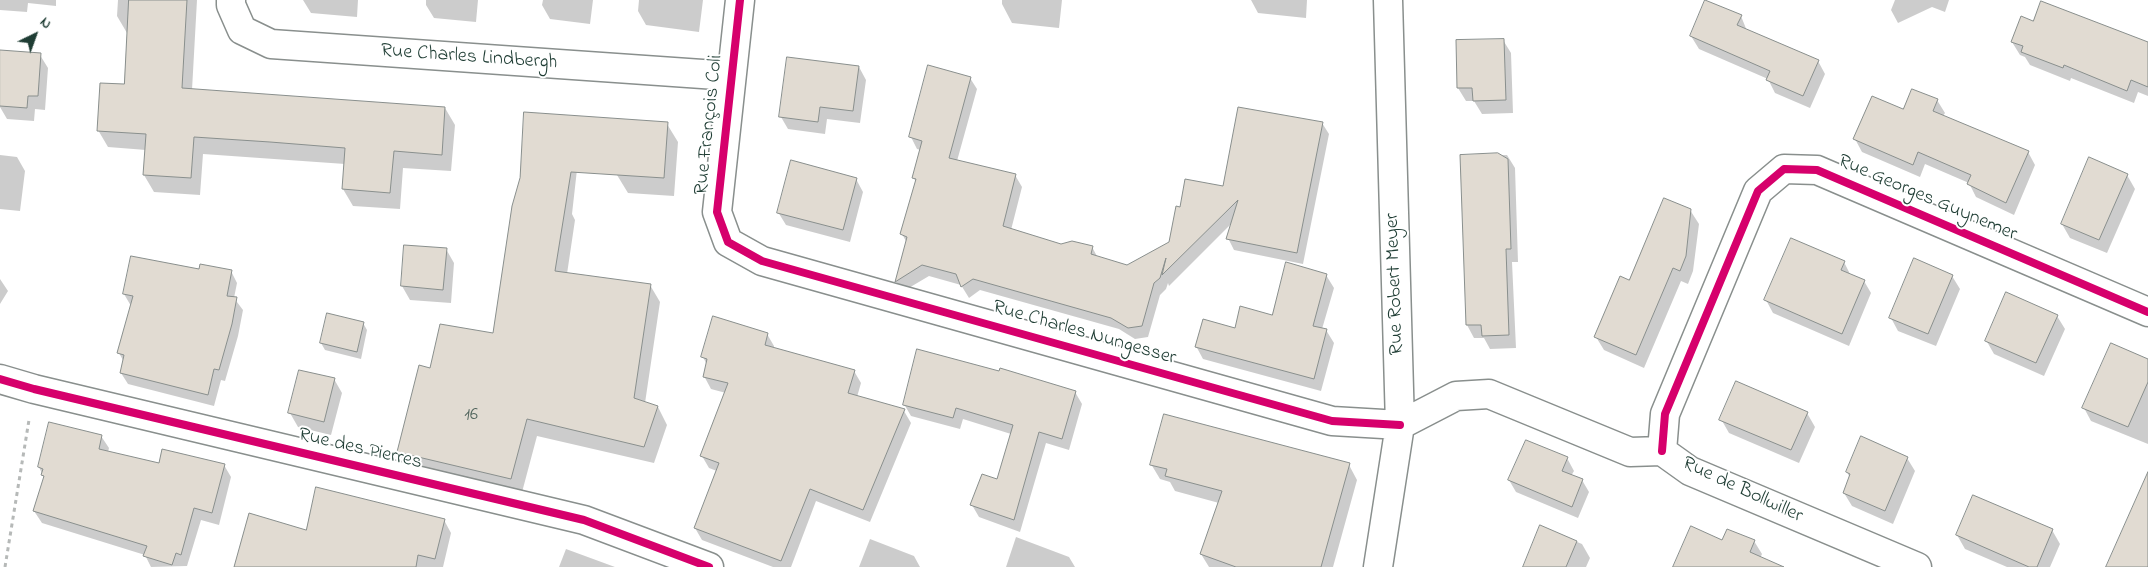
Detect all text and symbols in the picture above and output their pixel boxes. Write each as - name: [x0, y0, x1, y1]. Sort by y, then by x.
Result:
- north arrow: [10, 10, 60, 60]
- text: N: [35, 13, 56, 34]
- street label: Rue Charles Lindbergh: [380, 40, 558, 76]
- street label: Rue François Coli: [691, 54, 729, 196]
- street label: Rue Georges Guynemer: [1834, 150, 2020, 248]
- street label: Rue Robert Meyer: [1382, 213, 1410, 355]
- street label: Rue Charles Nungesser: [990, 296, 1178, 372]
- house number: 16: [464, 405, 478, 427]
- street label: Rue des Pierres: [296, 424, 424, 476]
- street label: Rue de Bollwiller: [1678, 453, 1806, 529]

